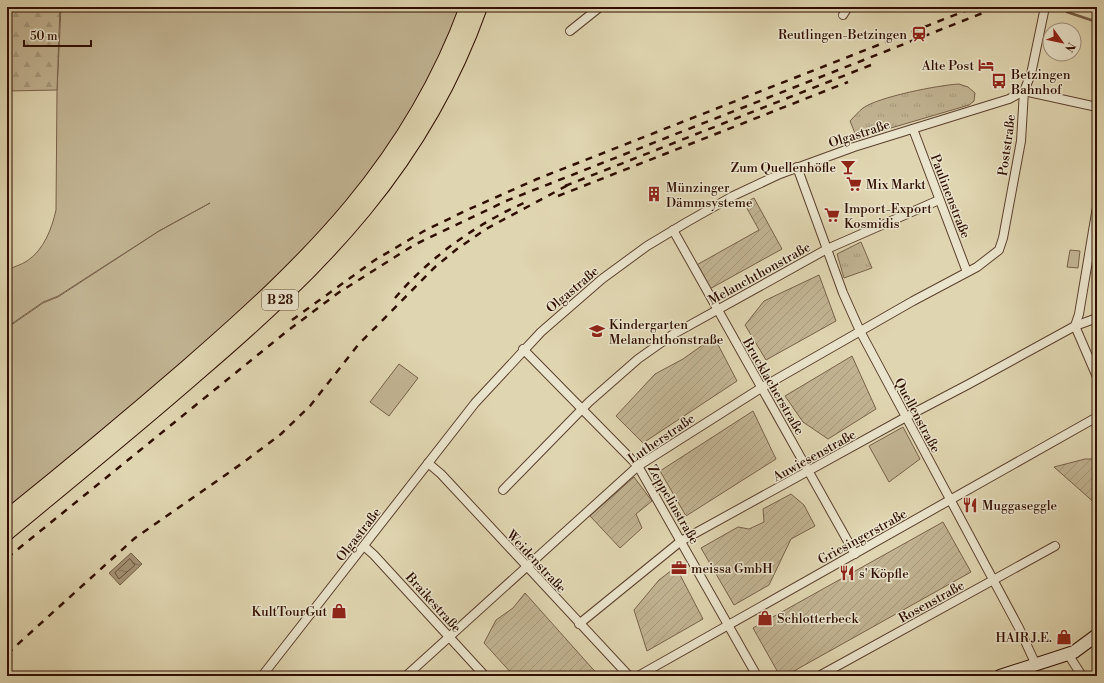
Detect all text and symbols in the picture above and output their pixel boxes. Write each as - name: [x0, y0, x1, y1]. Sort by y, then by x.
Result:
- scale bar: [24, 22, 91, 48]
- north arrow: [1042, 22, 1082, 62]
- station icon: Reutlingen-Betzingen: [910, 25, 928, 43]
- place label: Reutlingen-Betzingen: [778, 27, 907, 43]
- text: 50 m: [30, 29, 58, 44]
- text: N: [1061, 39, 1078, 55]
- hotel icon: Alte Post: [977, 56, 995, 74]
- place label: Alte Post: [921, 58, 974, 74]
- place label: Betzingen Bahnhof: [1010, 67, 1071, 98]
- bus stop icon: Betzingen Bahnhof: [990, 72, 1008, 90]
- street label: Poststraße: [995, 113, 1019, 177]
- street label: Olgastraße: [827, 116, 892, 151]
- street label: Paulinenstraße: [927, 152, 974, 241]
- bar icon: Zum Quellenhöfle: [839, 158, 857, 176]
- place label: Zum Quellenhöfle: [731, 160, 836, 176]
- supermarket icon: Mix Markt: [845, 175, 863, 193]
- place label: Mix Markt: [866, 177, 926, 193]
- place label: Münzinger Dämmsysteme: [666, 180, 753, 211]
- building icon: Münzinger Dämmsysteme: [645, 185, 663, 203]
- place label: Import-Export Kosmidis: [844, 201, 932, 232]
- supermarket icon: Import-Export Kosmidis: [823, 206, 841, 224]
- street label: Melanchthonstraße: [706, 239, 814, 309]
- street label: Olgastraße: [543, 263, 603, 316]
- road number: B 28: [262, 290, 298, 310]
- place label: Kindergarten Melanchthonstraße: [609, 317, 724, 348]
- school or university icon: Kindergarten Melanchthonstraße: [588, 322, 606, 340]
- street label: Brucklacherstraße: [738, 334, 808, 438]
- street label: Quellenstraße: [891, 375, 944, 456]
- street label: Lutherstraße: [625, 410, 698, 467]
- street label: Auwiesenstraße: [769, 426, 859, 486]
- street label: Zeppelinstraße: [644, 462, 703, 547]
- restaurant icon: Muggaseggle: [961, 496, 979, 514]
- place label: Muggaseggle: [982, 498, 1058, 514]
- street label: Olgastraße: [333, 504, 385, 565]
- street label: Griesingerstraße: [815, 506, 910, 568]
- street label: Weidenstraße: [502, 526, 570, 597]
- office icon: meissa GmbH: [670, 559, 688, 577]
- place label: meissa GmbH: [691, 561, 773, 577]
- restaurant icon: s' Köpfle: [838, 564, 856, 582]
- place label: s' Köpfle: [859, 566, 909, 582]
- street label: Braikestraße: [401, 569, 465, 636]
- street label: Rosenstraße: [896, 577, 967, 626]
- shop icon: KultTourGut: [330, 602, 348, 620]
- place label: KultTourGut: [252, 604, 327, 620]
- shop icon: Schlotterbeck: [756, 609, 774, 627]
- place label: Schlotterbeck: [777, 611, 859, 627]
- shop icon: HAIR J.E.: [1055, 628, 1073, 646]
- place label: HAIR J.E.: [995, 630, 1052, 646]

